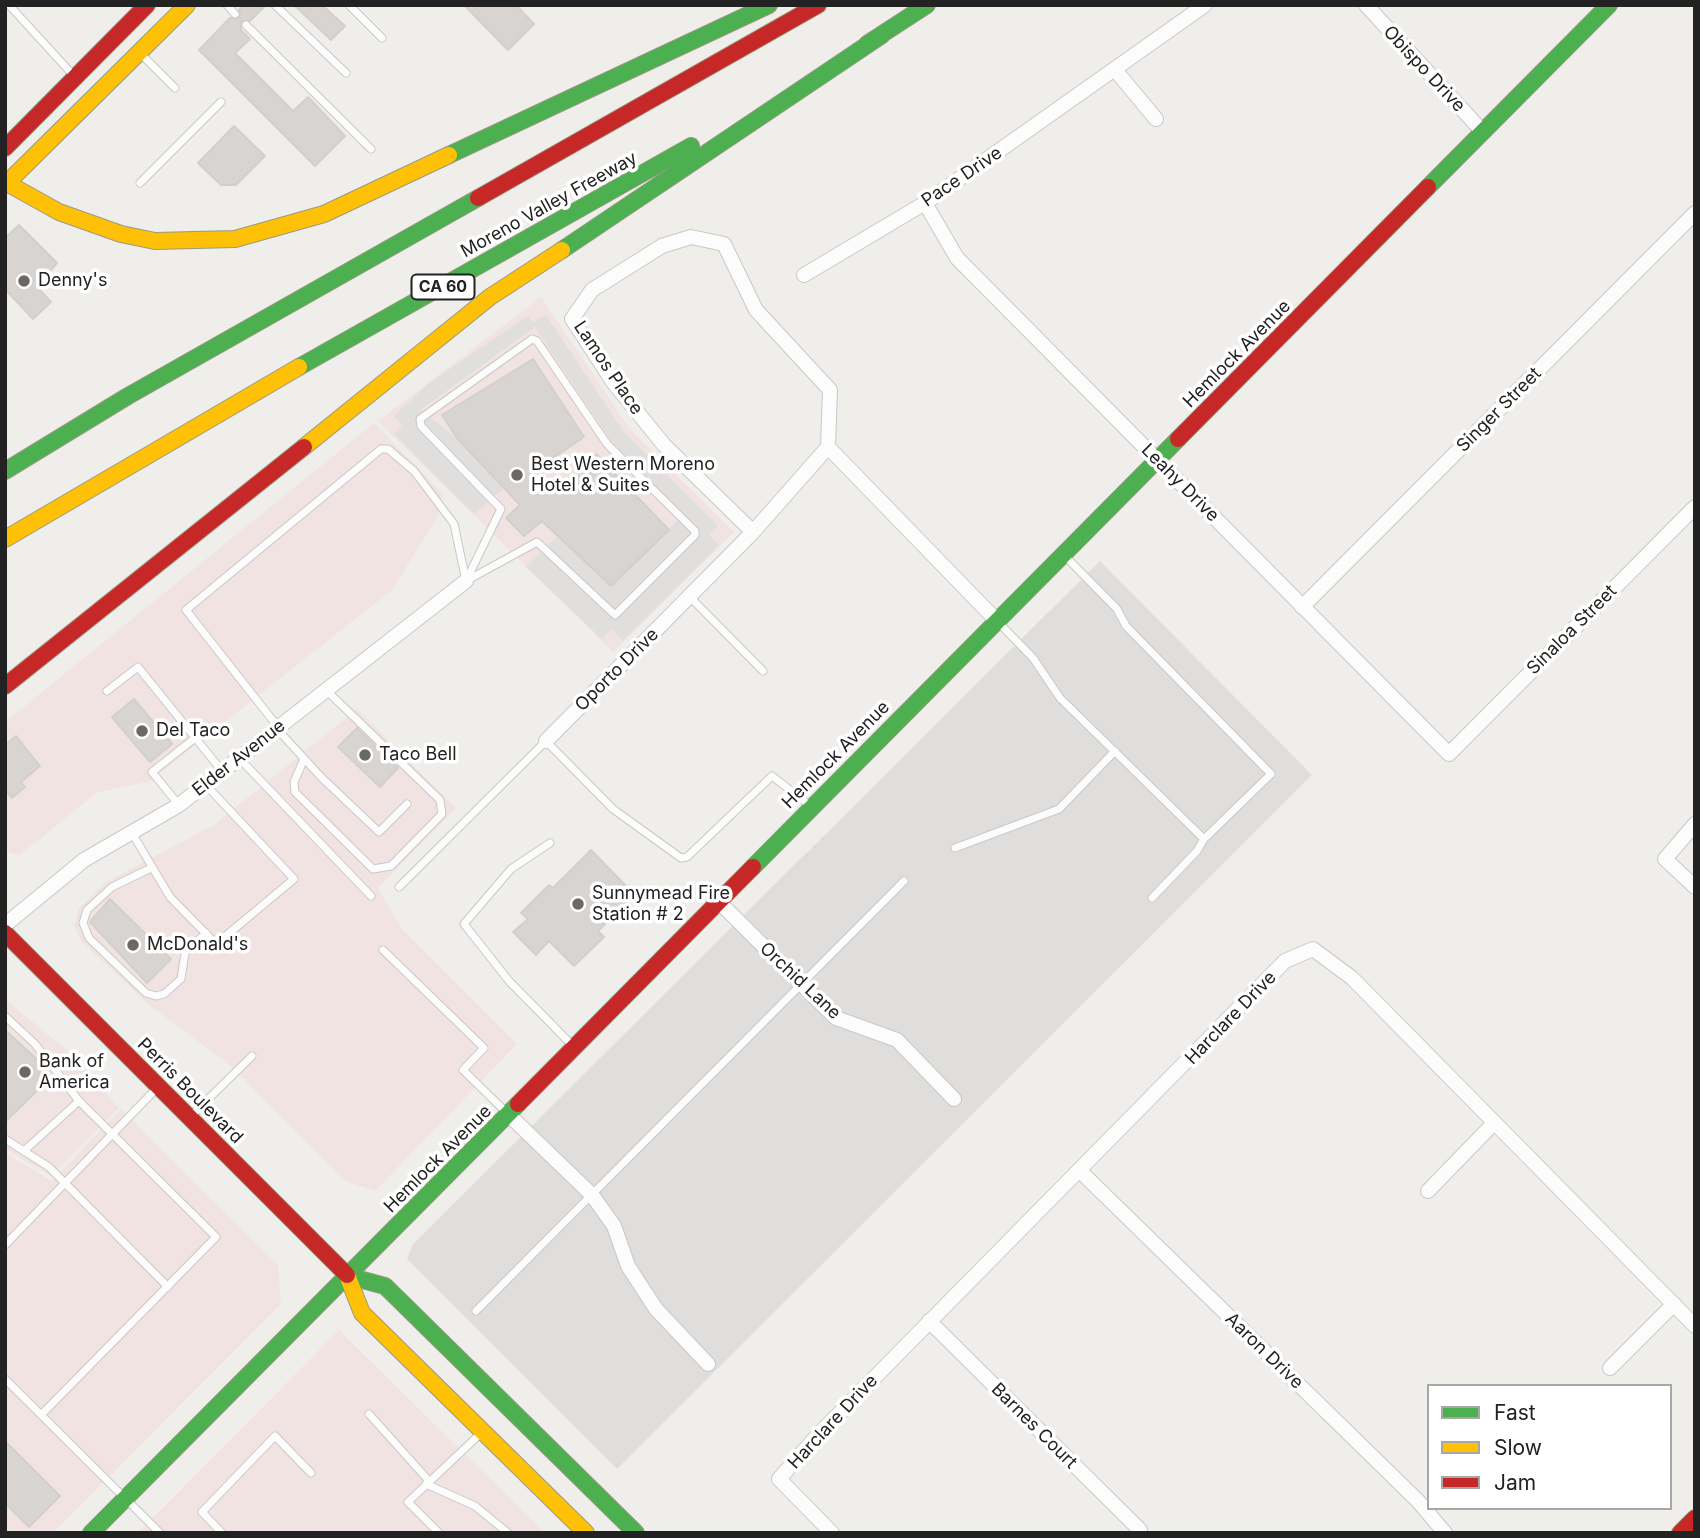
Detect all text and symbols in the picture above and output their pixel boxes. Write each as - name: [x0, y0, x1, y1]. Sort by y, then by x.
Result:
- street label: Obispo Drive: [1379, 21, 1469, 117]
- street label: Pace Drive: [918, 142, 1006, 212]
- street label: Moreno Valley Freeway: [457, 148, 641, 262]
- place label: Denny's: [38, 270, 108, 292]
- marker: Denny's: [16, 273, 32, 289]
- road number: CA 60: [412, 274, 474, 300]
- street label: Hemlock Avenue: [1179, 296, 1295, 412]
- street label: Lamos Place: [569, 317, 647, 419]
- street label: Singer Street: [1452, 363, 1546, 457]
- street label: Leahy Drive: [1137, 440, 1223, 526]
- place label: Best Western Moreno Hotel & Suites: [531, 454, 715, 496]
- marker: Best Western Moreno Hotel & Suites: [509, 467, 525, 483]
- street label: Sinaloa Street: [1523, 581, 1621, 679]
- street label: Oporto Drive: [571, 624, 663, 716]
- street label: Hemlock Avenue: [778, 697, 894, 813]
- street label: Elder Avenue: [188, 715, 290, 801]
- place label: Del Taco: [156, 720, 230, 742]
- marker: Del Taco: [134, 723, 150, 739]
- place label: Taco Bell: [379, 744, 457, 766]
- marker: Taco Bell: [357, 747, 373, 763]
- place label: Sunnymead Fire Station # 2: [592, 883, 730, 926]
- marker: Sunnymead Fire Station # 2: [570, 896, 586, 912]
- place label: McDonald's: [147, 934, 248, 956]
- marker: McDonald's: [125, 937, 141, 953]
- street label: Orchid Lane: [755, 938, 845, 1024]
- street label: Harclare Drive: [1181, 967, 1281, 1069]
- street label: Perris Boulevard: [133, 1034, 247, 1148]
- place label: Bank of America: [39, 1051, 110, 1094]
- marker: Bank of America: [17, 1064, 33, 1080]
- street label: Hemlock Avenue: [380, 1101, 496, 1217]
- street label: Aaron Drive: [1220, 1308, 1308, 1394]
- street label: Harclare Drive: [784, 1370, 882, 1474]
- street label: Barnes Court: [987, 1379, 1081, 1473]
- legend: [1427, 1384, 1672, 1510]
- text: Fast: [1494, 1400, 1536, 1425]
- text: Slow: [1494, 1435, 1542, 1460]
- text: Jam: [1494, 1470, 1536, 1495]

